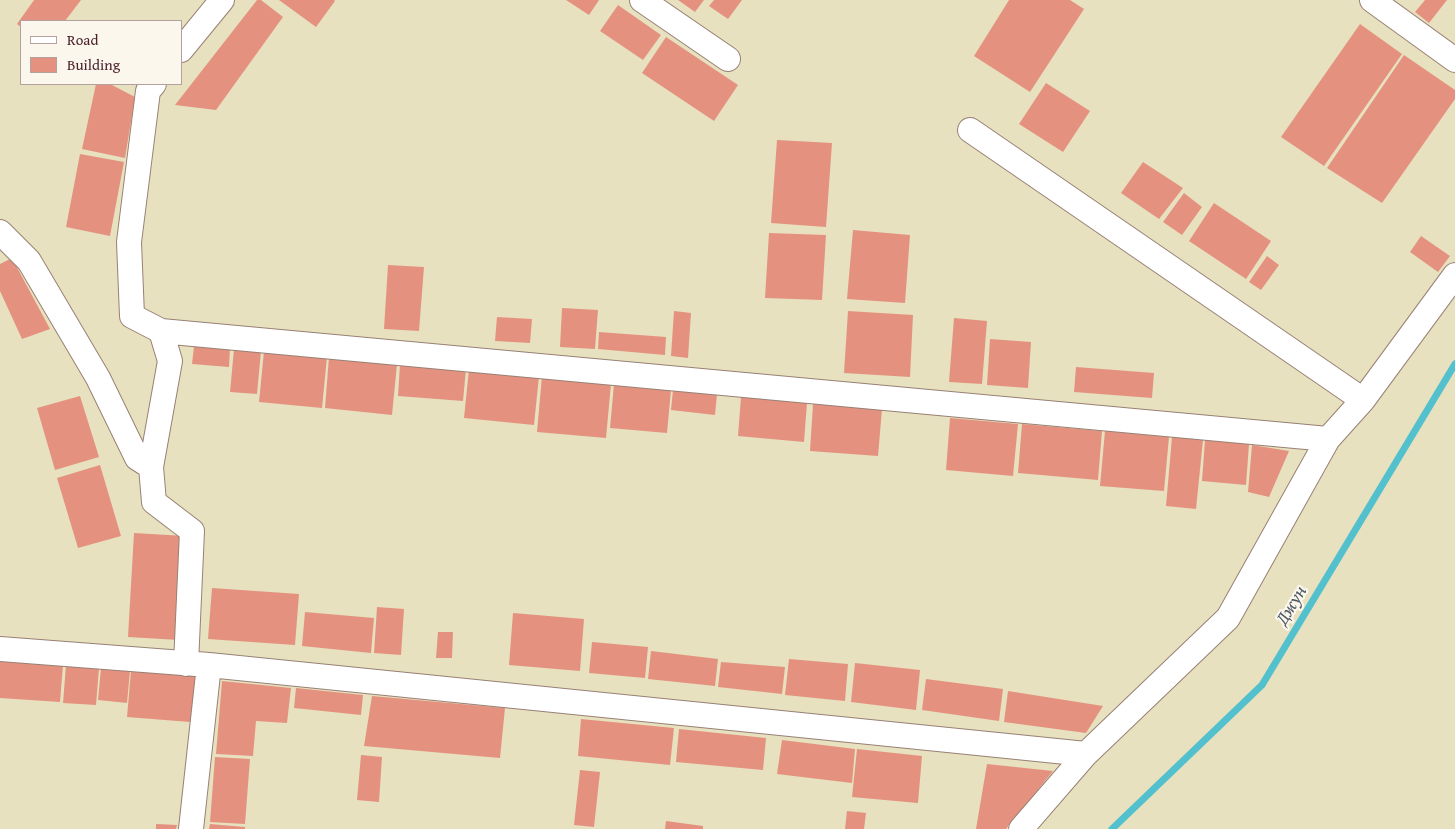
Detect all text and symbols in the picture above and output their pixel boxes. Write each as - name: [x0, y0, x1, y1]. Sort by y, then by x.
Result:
- legend: [20, 20, 182, 85]
- text: Road: [67, 29, 98, 50]
- text: Building: [67, 54, 120, 75]
- water label: Джун: [1272, 582, 1312, 630]

